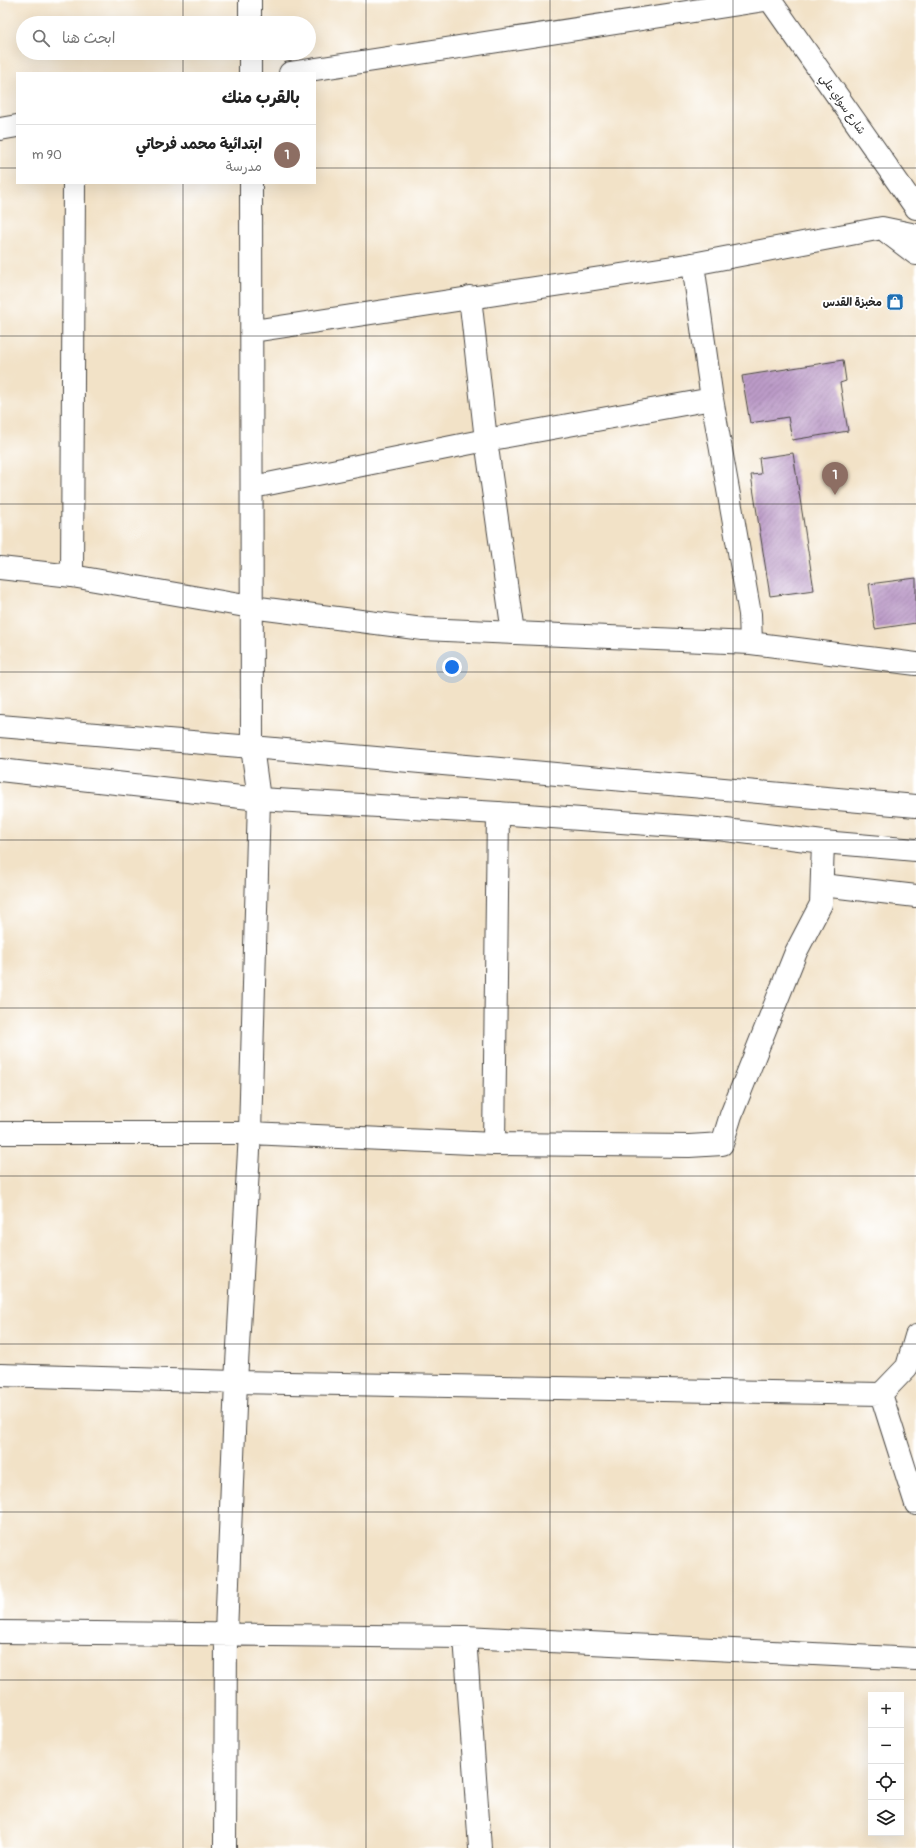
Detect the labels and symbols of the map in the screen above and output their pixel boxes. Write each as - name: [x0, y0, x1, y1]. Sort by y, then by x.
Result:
- street label: شارع سواي علي: [814, 72, 868, 139]
- shop icon: مخبزة القدس: [885, 292, 905, 312]
- place label: مخبزة القدس: [823, 296, 882, 309]
- pin: 1: [822, 462, 848, 495]
- your location: [442, 657, 462, 677]

